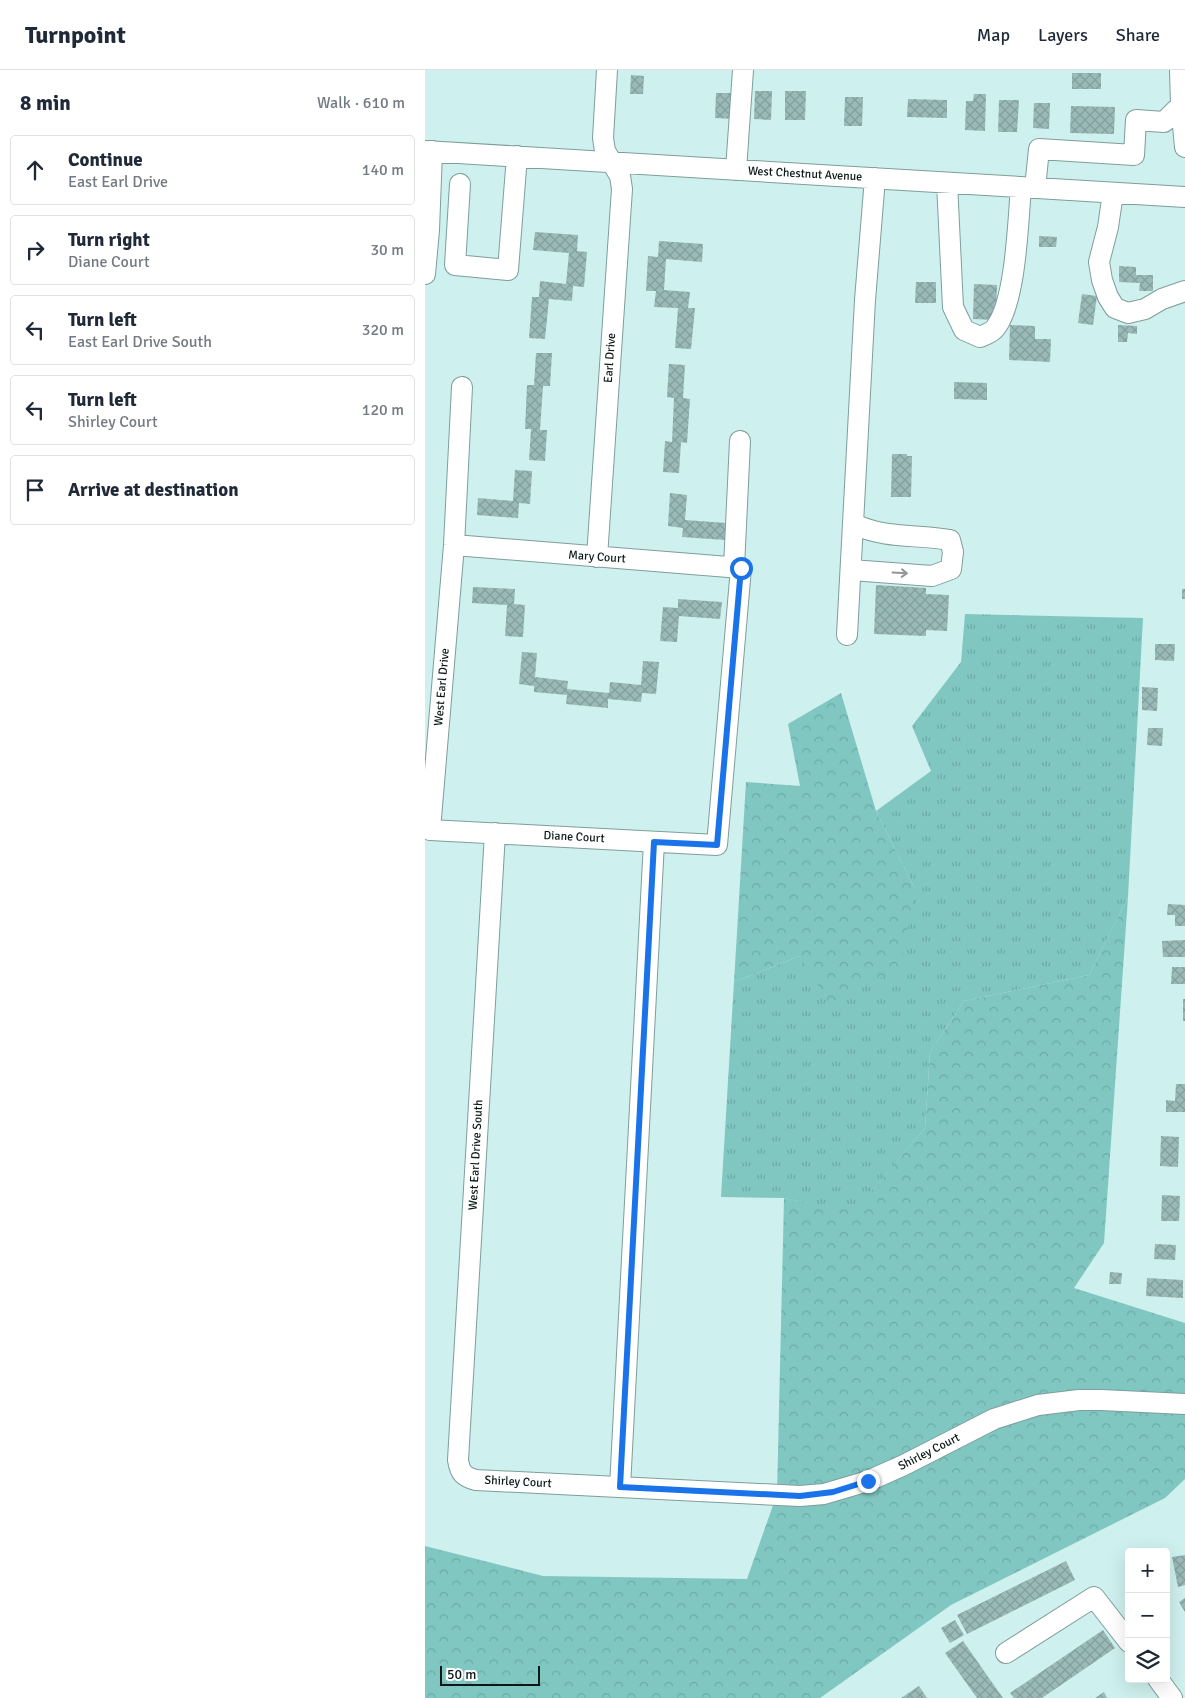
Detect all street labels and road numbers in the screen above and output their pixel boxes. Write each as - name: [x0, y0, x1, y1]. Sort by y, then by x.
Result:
- street label: West Chestnut Avenue: [747, 164, 863, 184]
- street label: Earl Drive: [601, 332, 619, 384]
- street label: Mary Court: [568, 548, 626, 566]
- street label: West Earl Drive: [431, 647, 453, 727]
- street label: Diane Court: [543, 828, 605, 846]
- street label: West Earl Drive South: [466, 1099, 486, 1211]
- street label: Shirley Court: [896, 1430, 962, 1474]
- street label: Shirley Court: [484, 1473, 552, 1491]

